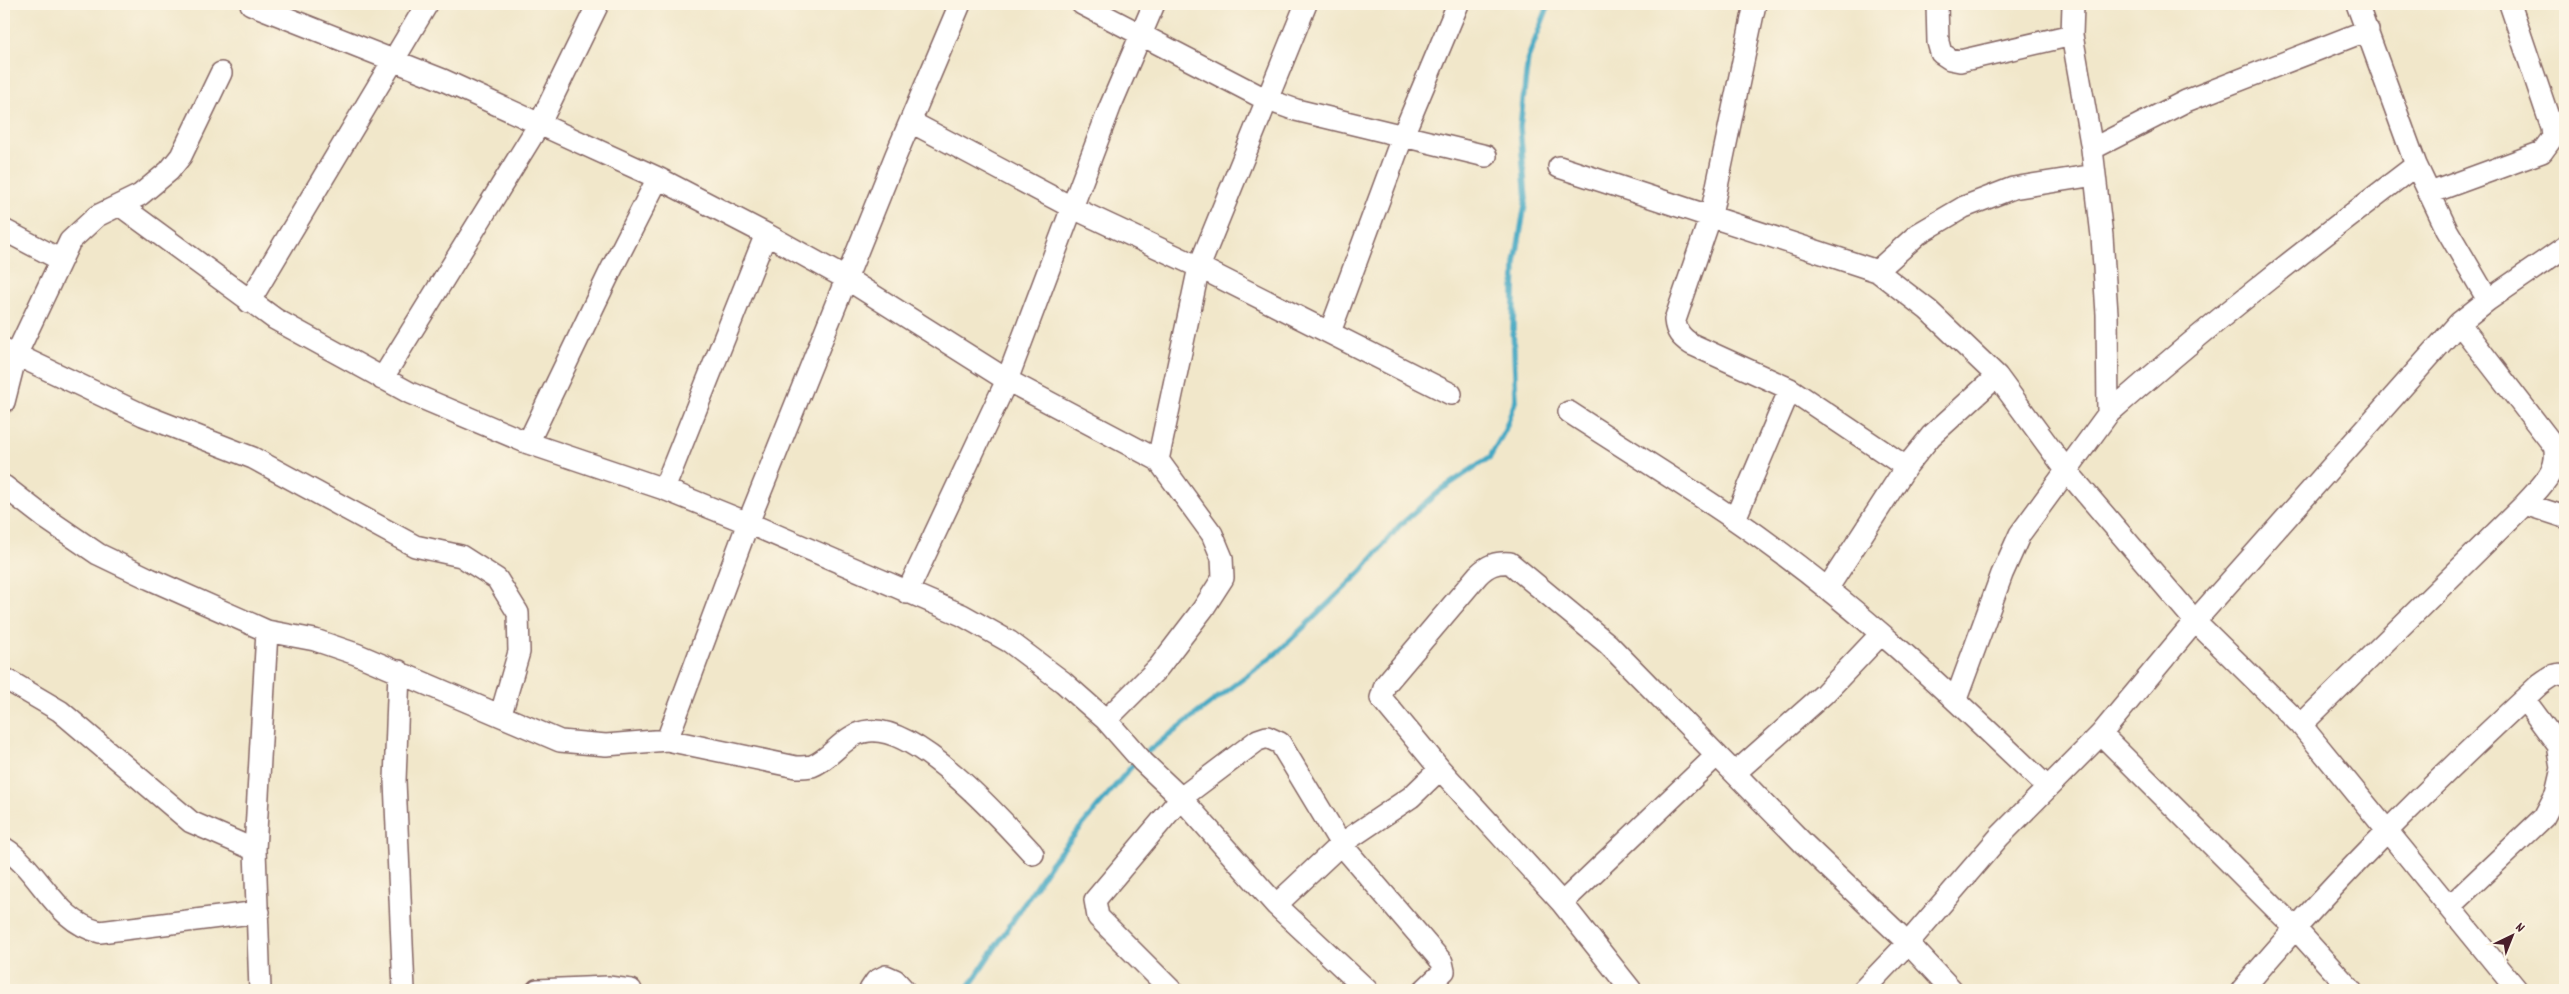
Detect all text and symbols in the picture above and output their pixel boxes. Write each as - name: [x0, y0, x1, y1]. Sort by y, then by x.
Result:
- north arrow: [2486, 912, 2536, 962]
- text: N: [2510, 918, 2529, 938]

